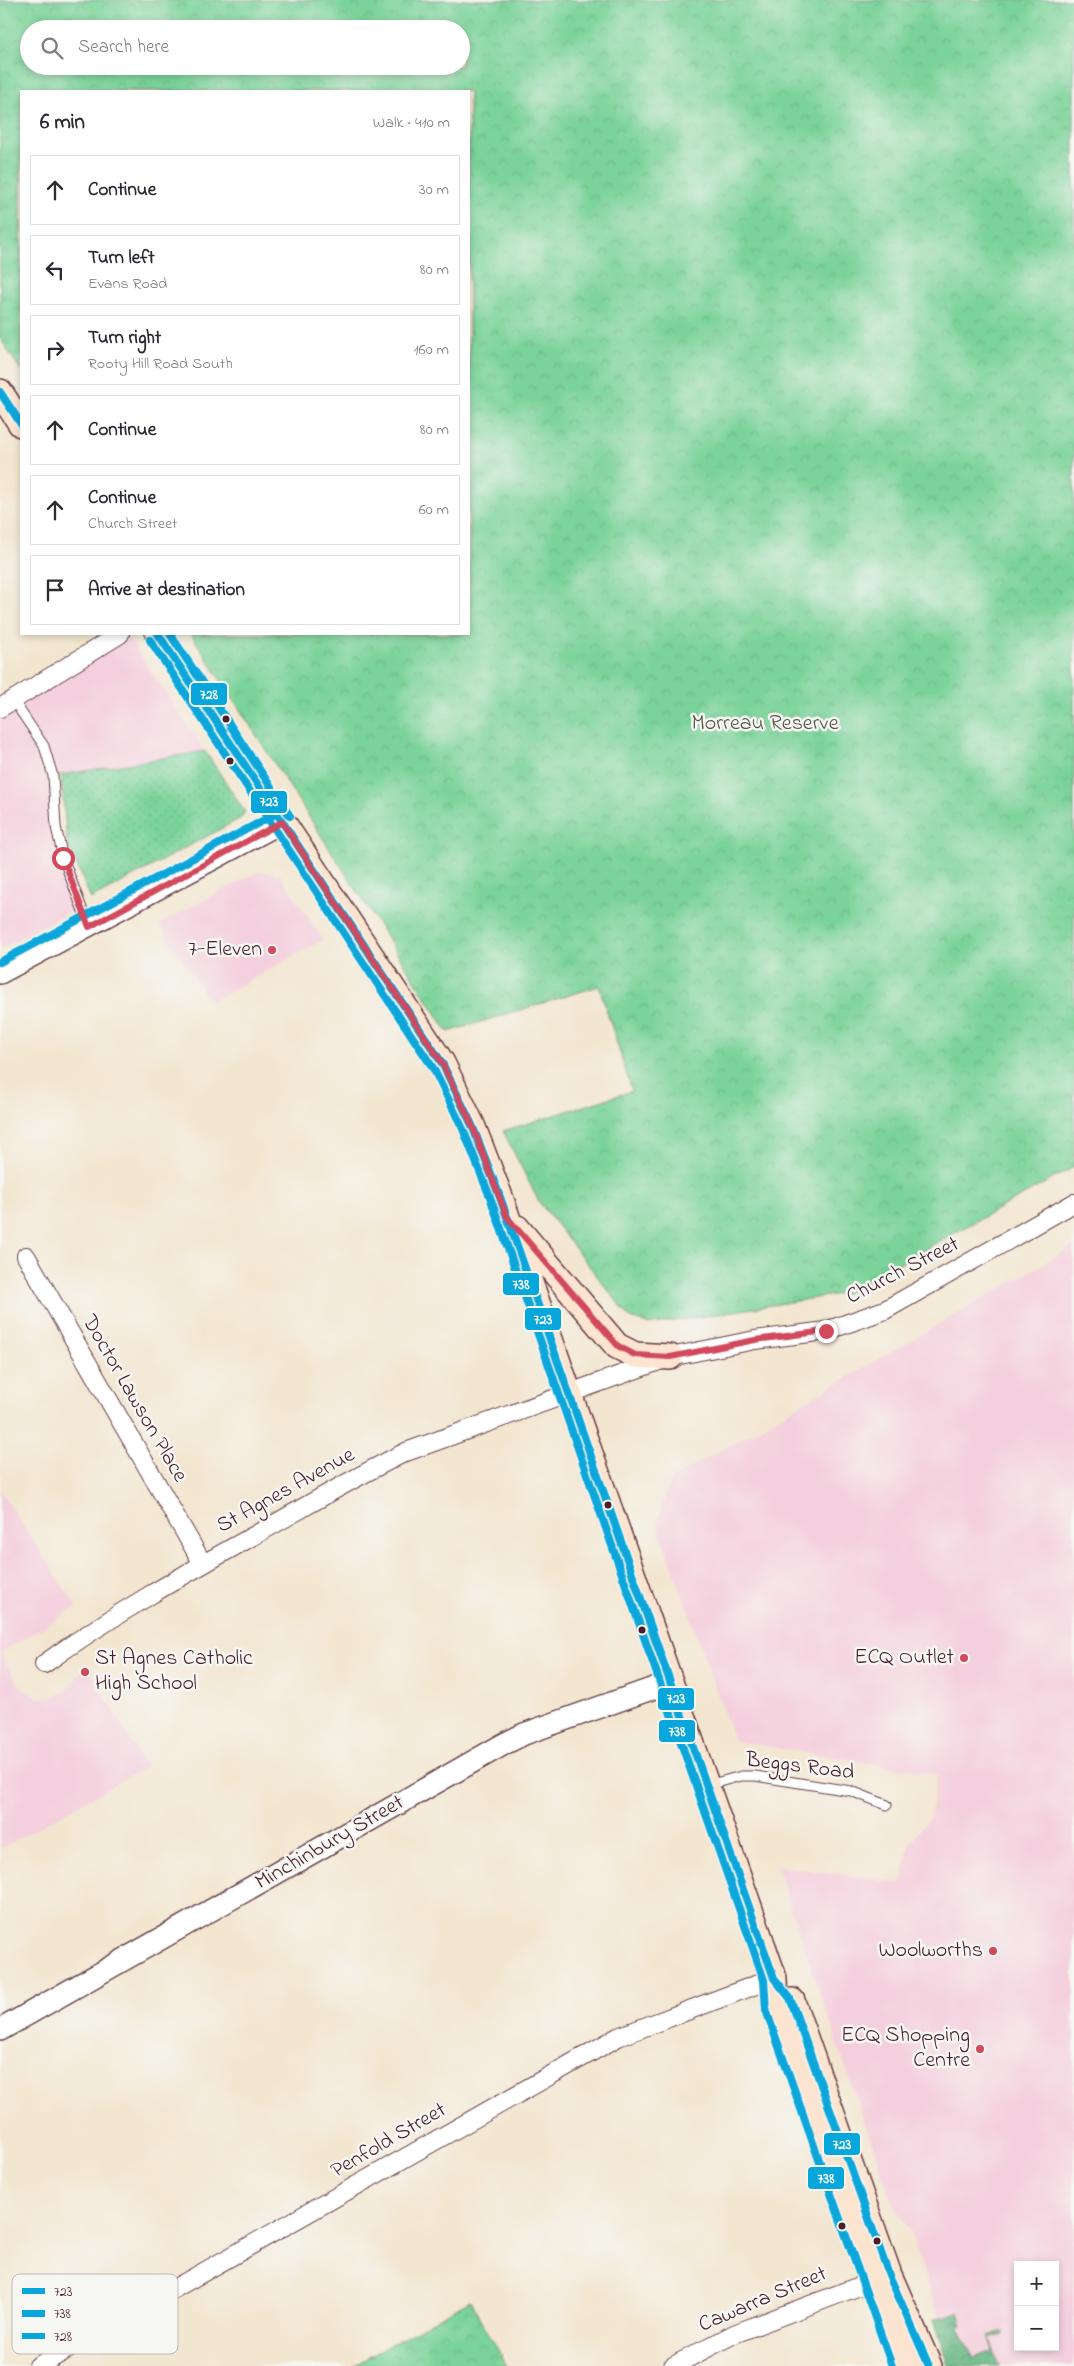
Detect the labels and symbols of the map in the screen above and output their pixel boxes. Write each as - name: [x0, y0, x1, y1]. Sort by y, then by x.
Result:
- line badge: 728: [190, 682, 228, 706]
- text: 728: [200, 685, 219, 706]
- park label: Morreau Reserve: [691, 708, 839, 740]
- unlabelled marker: [221, 714, 231, 724]
- unlabelled marker: [225, 756, 235, 766]
- line badge: 723: [250, 790, 288, 814]
- text: 723: [260, 792, 278, 813]
- route start: [52, 847, 75, 870]
- place label: 7-Eleven: [188, 934, 262, 966]
- marker: 7-Eleven: [266, 944, 278, 956]
- street label: Church Street: [841, 1229, 966, 1313]
- line badge: 738: [502, 1272, 540, 1296]
- text: 738: [513, 1275, 530, 1296]
- line badge: 723: [524, 1307, 562, 1331]
- street label: Doctor Lawson Place: [72, 1308, 195, 1489]
- text: 723: [534, 1310, 552, 1331]
- route end: [815, 1320, 838, 1343]
- street label: St Agnes Avenue: [211, 1440, 362, 1543]
- unlabelled marker: [603, 1500, 613, 1510]
- unlabelled marker: [637, 1625, 647, 1635]
- place label: ECQ Outlet: [854, 1642, 955, 1674]
- place label: St Agnes Catholic High School: [95, 1643, 253, 1701]
- marker: ECQ Outlet: [958, 1652, 970, 1664]
- marker: St Agnes Catholic High School: [79, 1666, 91, 1678]
- line badge: 723: [657, 1687, 695, 1711]
- text: 723: [667, 1689, 685, 1710]
- line badge: 738: [658, 1719, 696, 1743]
- text: 738: [669, 1722, 686, 1743]
- street label: Beggs Road: [743, 1744, 856, 1791]
- street label: Minchinbury Street: [250, 1787, 411, 1900]
- place label: Woolworths: [879, 1935, 983, 1967]
- marker: Woolworths: [987, 1945, 999, 1957]
- place label: ECQ Shopping Centre: [841, 2020, 970, 2077]
- marker: ECQ Shopping Centre: [974, 2043, 986, 2055]
- street label: Penfold Street: [325, 2095, 453, 2187]
- line badge: 723: [823, 2132, 861, 2156]
- text: 723: [833, 2135, 851, 2156]
- line badge: 738: [807, 2166, 845, 2190]
- text: 738: [818, 2169, 835, 2190]
- unlabelled marker: [837, 2221, 847, 2231]
- unlabelled marker: [872, 2236, 882, 2246]
- street label: Cawarra Street: [694, 2258, 833, 2341]
- legend: [12, 2274, 178, 2354]
- text: 723: [54, 2282, 73, 2303]
- text: 738: [54, 2304, 71, 2325]
- text: 728: [54, 2327, 72, 2348]

